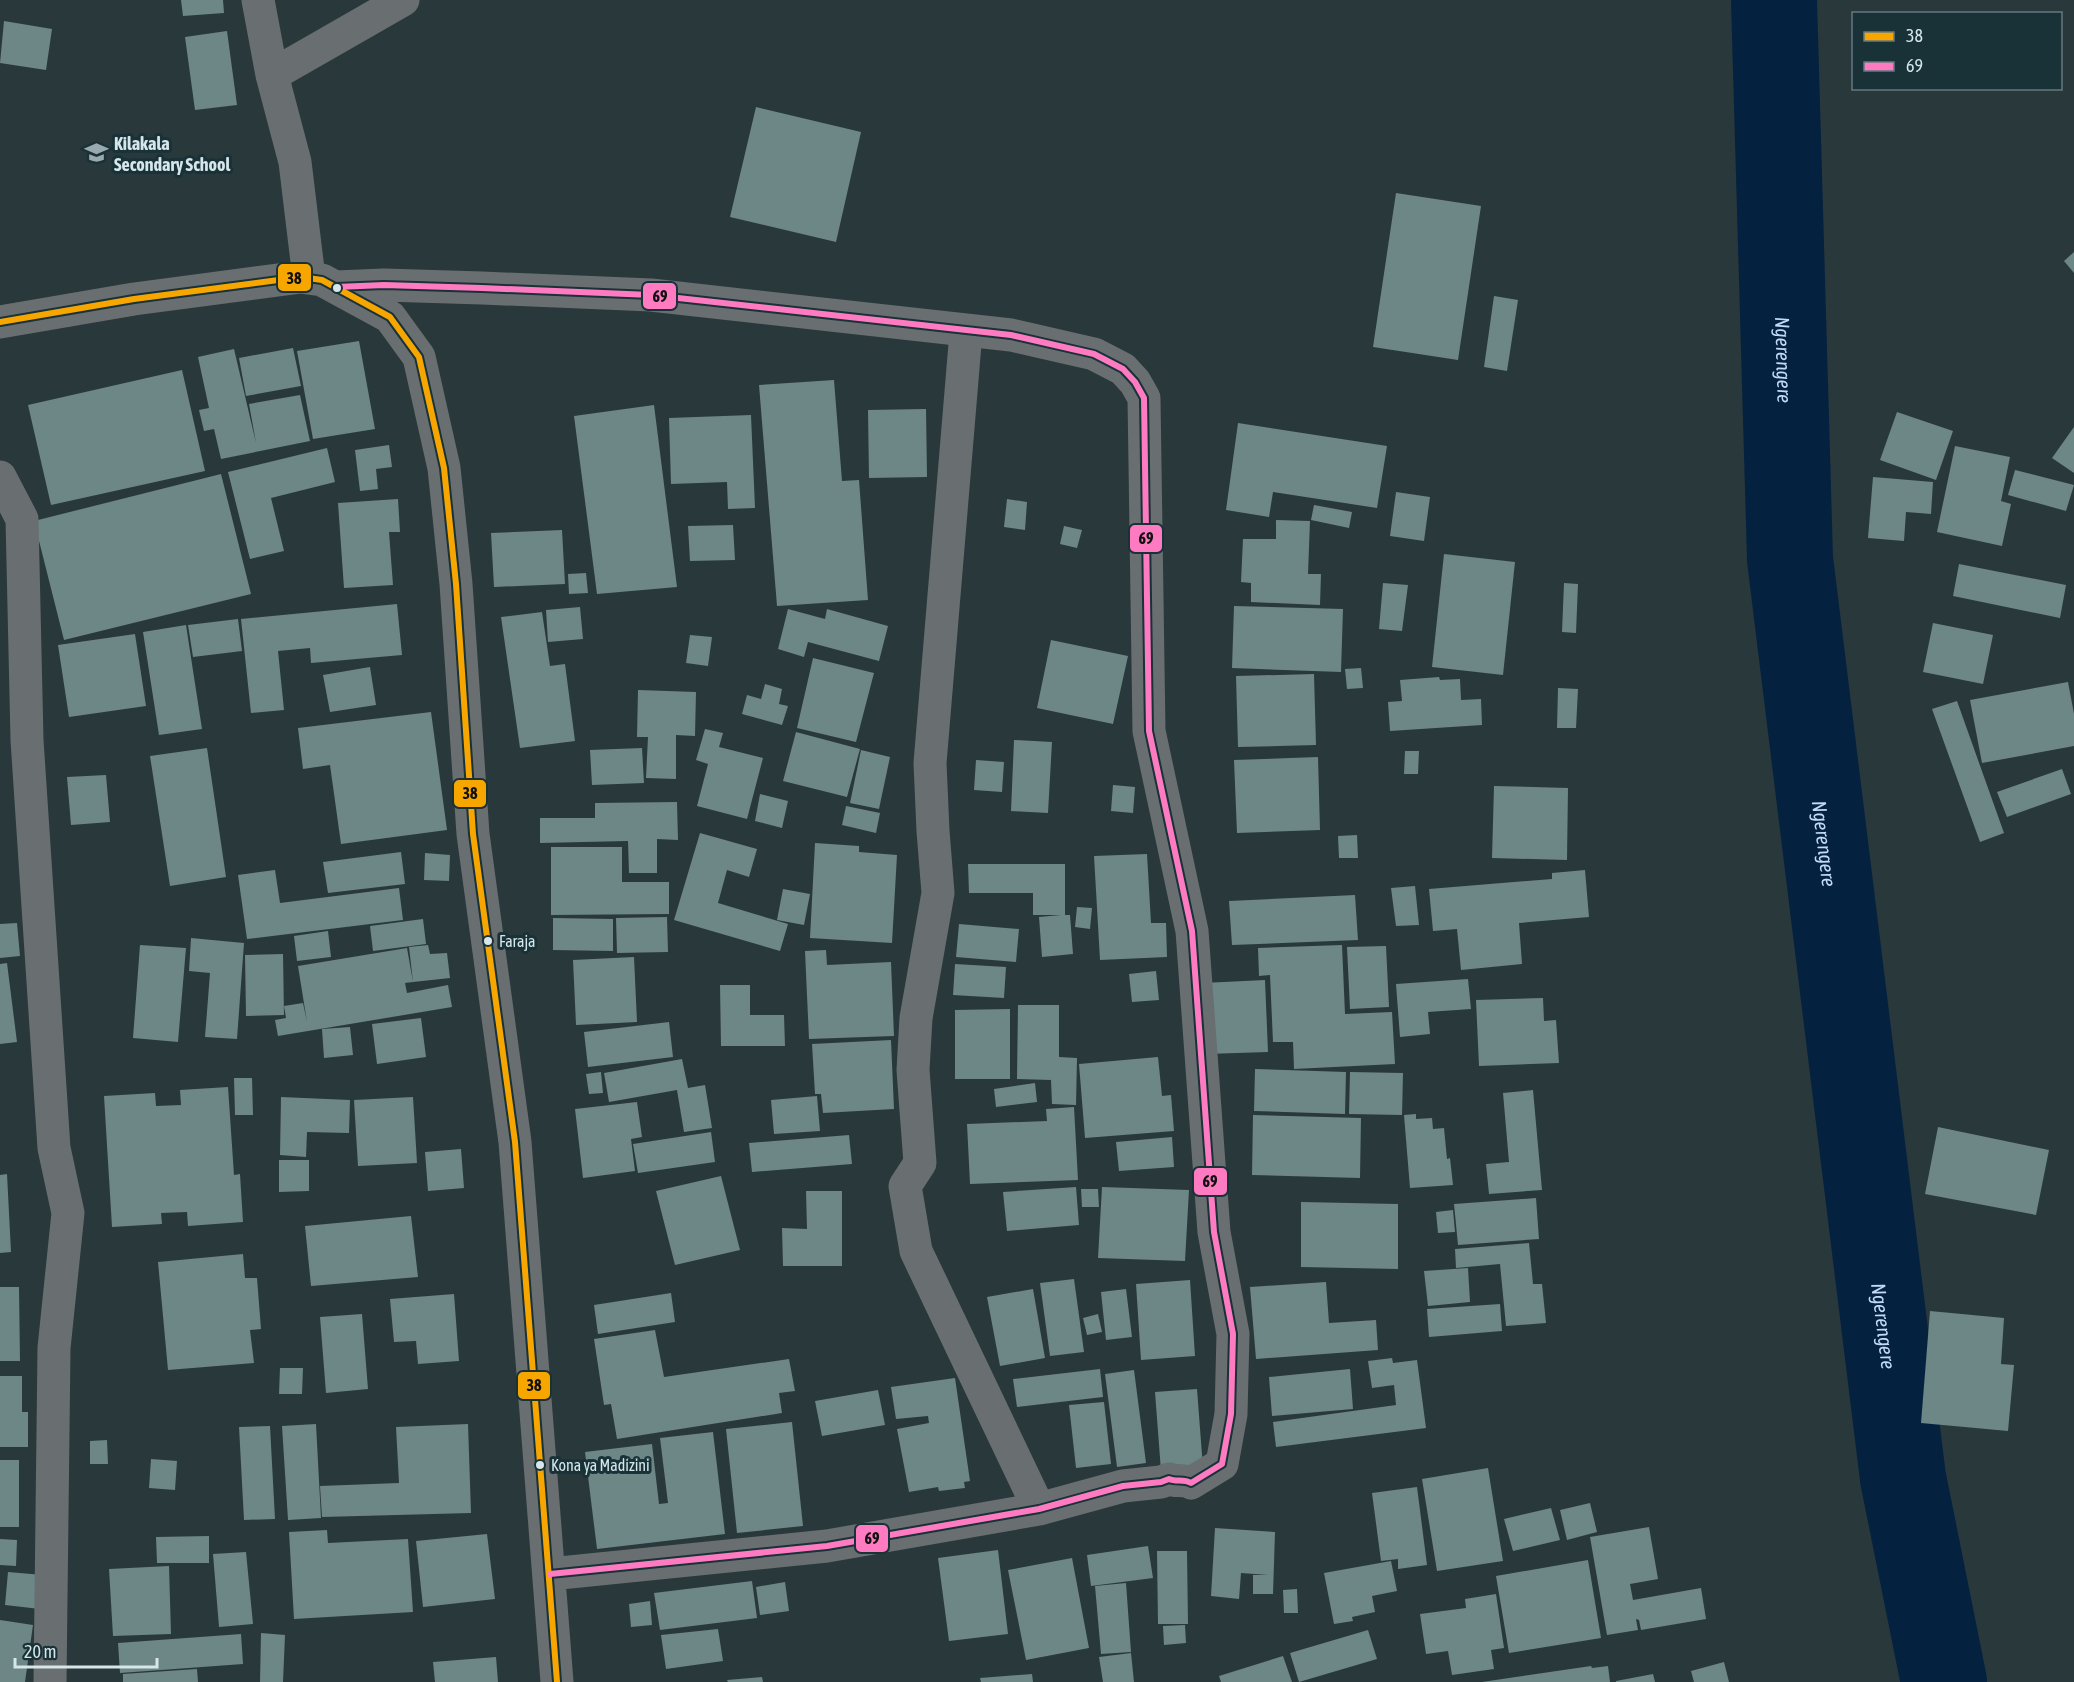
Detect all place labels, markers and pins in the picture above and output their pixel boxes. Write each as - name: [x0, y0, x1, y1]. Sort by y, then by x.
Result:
- place label: Kilakala Secondary School: [114, 133, 230, 175]
- school or university icon: Kilakala Secondary School: [83, 140, 109, 166]
- unlabelled marker: [331, 282, 343, 294]
- place label: Faraja: [499, 932, 536, 951]
- marker: Faraja: [482, 935, 494, 947]
- place label: Kona ya Madizini: [551, 1456, 650, 1475]
- marker: Kona ya Madizini: [534, 1459, 546, 1471]

